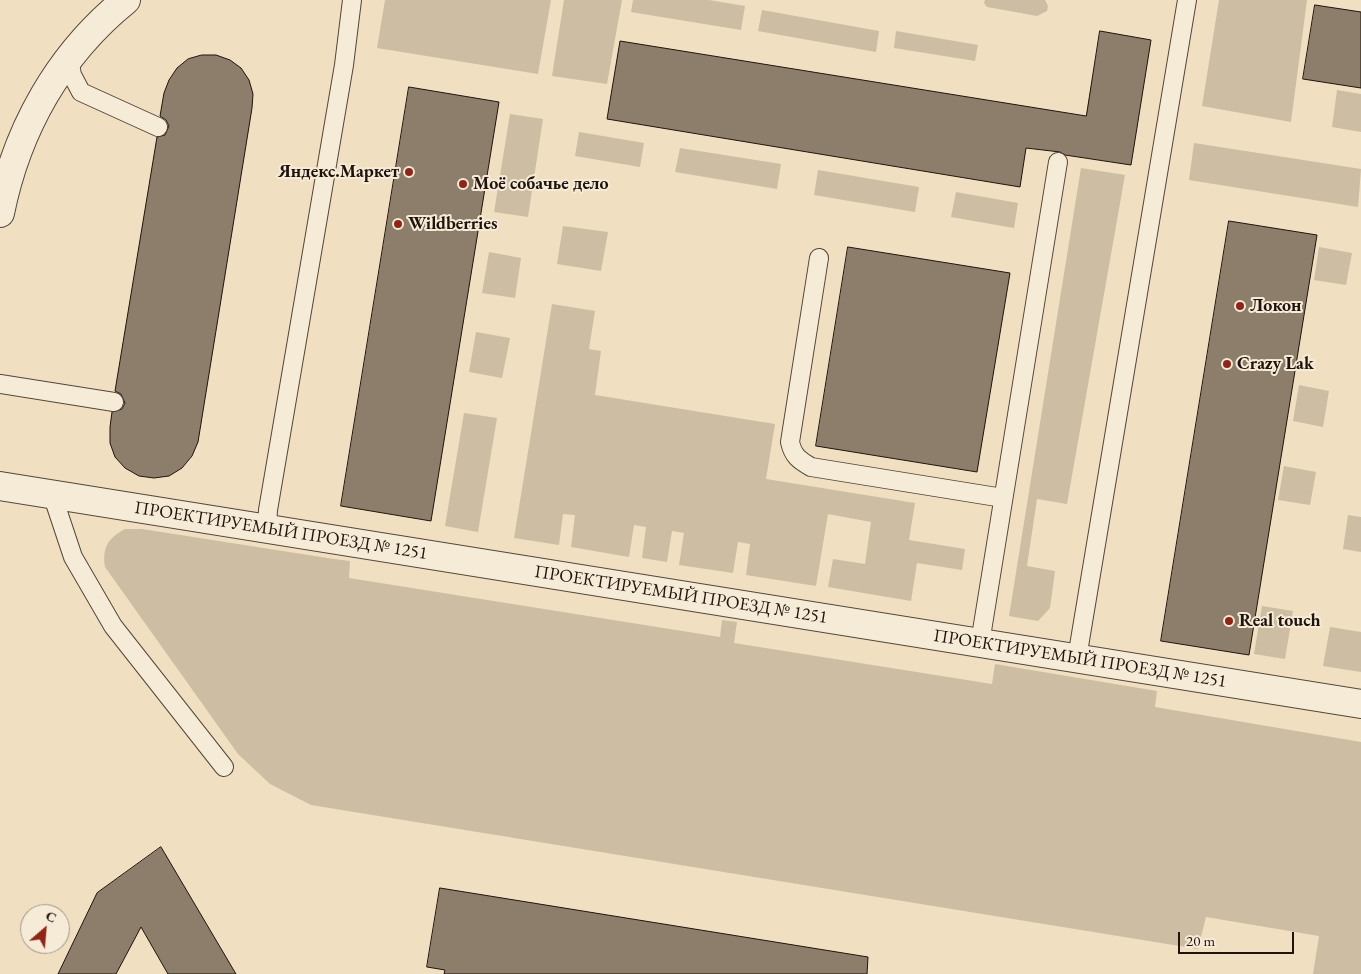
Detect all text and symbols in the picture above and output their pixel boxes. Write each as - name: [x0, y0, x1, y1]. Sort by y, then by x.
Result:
- place label: Яндекс.Маркет: [278, 161, 399, 183]
- marker: Яндекс.Маркет: [403, 166, 415, 178]
- place label: Моё собачье дело: [473, 173, 609, 195]
- marker: Моё собачье дело: [457, 178, 469, 190]
- place label: Wildberries: [408, 213, 497, 235]
- marker: Wildberries: [392, 218, 404, 230]
- place label: Локон: [1250, 295, 1302, 317]
- marker: Локон: [1234, 300, 1246, 312]
- place label: Crazy Lak: [1237, 353, 1314, 375]
- marker: Crazy Lak: [1221, 358, 1233, 370]
- street label: ПРОЕКТИРУЕМЫЙ ПРОЕЗД № 1251: [133, 497, 429, 565]
- street label: ПРОЕКТИРУЕМЫЙ ПРОЕЗД № 1251: [533, 561, 829, 629]
- place label: Real touch: [1239, 610, 1321, 632]
- marker: Real touch: [1223, 615, 1235, 627]
- street label: ПРОЕКТИРУЕМЫЙ ПРОЕЗД № 1251: [932, 625, 1228, 693]
- north arrow: [20, 904, 70, 954]
- text: С: [43, 906, 60, 927]
- scale bar: [1181, 922, 1297, 954]
- text: 20 m: [1186, 931, 1215, 950]

